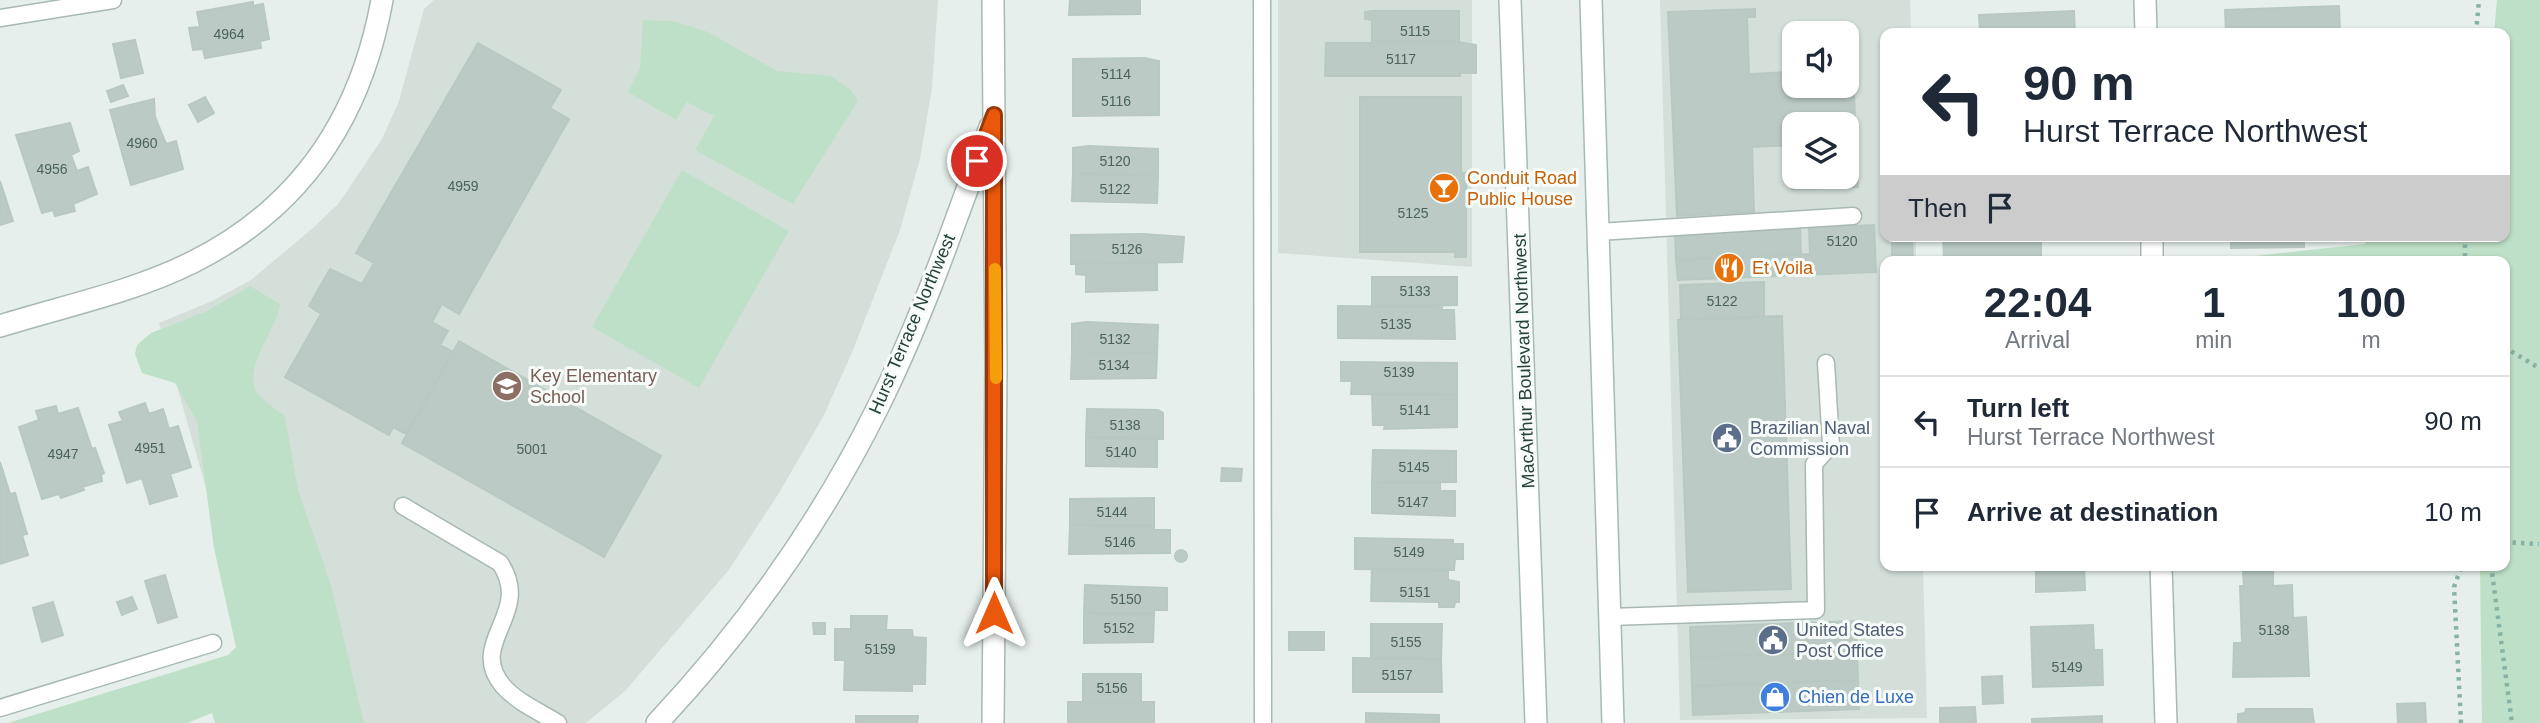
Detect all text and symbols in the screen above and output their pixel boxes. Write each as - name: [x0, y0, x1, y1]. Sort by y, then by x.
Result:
- map controls: [1782, 21, 1859, 189]
- button: sound: [1782, 21, 1859, 98]
- house number: 5115: [1400, 23, 1430, 39]
- house number: 4964: [213, 26, 245, 42]
- house number: 5117: [1386, 51, 1416, 67]
- icon: left: [1908, 56, 1999, 147]
- text: 90 m: [2023, 56, 2135, 110]
- house number: 5114: [1101, 66, 1131, 82]
- house number: 5116: [1101, 93, 1131, 109]
- button: layers: [1782, 112, 1859, 189]
- text: Hurst Terrace Northwest: [2023, 113, 2367, 149]
- pin: [947, 131, 1007, 191]
- house number: 4960: [126, 135, 158, 151]
- icon: arrive: [958, 142, 996, 180]
- house number: 5120: [1099, 153, 1131, 169]
- house number: 4956: [36, 161, 68, 177]
- place label: Conduit Road Public House: [1467, 168, 1577, 209]
- bar icon: Conduit Road Public House: [1427, 171, 1461, 205]
- house number: 4959: [447, 178, 479, 194]
- house number: 5122: [1099, 181, 1131, 197]
- icon: arrive: [1981, 189, 2019, 227]
- text: Then: [1908, 193, 1967, 223]
- house number: 5125: [1397, 205, 1429, 221]
- street label: Hurst Terrace Northwest: [865, 231, 959, 417]
- street label: MacArthur Boulevard Northwest: [1510, 233, 1538, 489]
- house number: 5120: [1826, 233, 1858, 249]
- house number: 5126: [1111, 241, 1143, 257]
- restaurant icon: Et Voila: [1712, 251, 1746, 285]
- place label: Et Voila: [1752, 258, 1814, 278]
- text: 22:04: [1984, 279, 2091, 326]
- text: 1: [2202, 279, 2225, 326]
- text: 100: [2336, 279, 2406, 326]
- house number: 5133: [1399, 283, 1431, 299]
- house number: 5122: [1706, 293, 1738, 309]
- house number: 5135: [1380, 316, 1412, 332]
- text: Arrival: [2005, 327, 2070, 353]
- text: min: [2195, 327, 2232, 353]
- text: m: [2362, 327, 2381, 353]
- house number: 5132: [1099, 331, 1131, 347]
- house number: 5134: [1098, 357, 1130, 373]
- house number: 5139: [1383, 364, 1415, 380]
- place label: Key Elementary School: [530, 366, 657, 407]
- school or university icon: Key Elementary School: [490, 369, 524, 403]
- text: Turn left: [1967, 393, 2069, 423]
- house number: 5141: [1399, 402, 1431, 418]
- icon: left: [1908, 403, 1946, 441]
- text: 90 m: [2424, 406, 2482, 436]
- house number: 5138: [1109, 417, 1141, 433]
- place label: Brazilian Naval Commission: [1750, 418, 1870, 459]
- public building icon: Brazilian Naval Commission: [1710, 421, 1744, 455]
- text: Hurst Terrace Northwest: [1967, 424, 2215, 450]
- house number: 4951: [134, 440, 166, 456]
- house number: 5001: [516, 441, 548, 457]
- house number: 5140: [1105, 444, 1137, 460]
- house number: 4947: [47, 446, 79, 462]
- house number: 5145: [1398, 459, 1430, 475]
- house number: 5147: [1397, 494, 1429, 510]
- icon: arrive: [1908, 494, 1946, 532]
- text: Arrive at destination: [1967, 497, 2218, 527]
- text: 10 m: [2424, 497, 2482, 527]
- house number: 5144: [1096, 504, 1128, 520]
- house number: 5146: [1104, 534, 1136, 550]
- house number: 5149: [1393, 544, 1425, 560]
- position arrow: [957, 576, 1031, 650]
- house number: 5151: [1399, 584, 1431, 600]
- house number: 5150: [1110, 591, 1142, 607]
- house number: 5152: [1103, 620, 1135, 636]
- place label: United States Post Office: [1796, 620, 1904, 661]
- house number: 5138: [2258, 622, 2290, 638]
- public building icon: United States Post Office: [1756, 623, 1790, 657]
- house number: 5155: [1390, 634, 1422, 650]
- house number: 5159: [864, 641, 896, 657]
- house number: 5149: [2051, 659, 2083, 675]
- house number: 5157: [1381, 667, 1413, 683]
- house number: 5156: [1096, 680, 1128, 696]
- shop icon: Chien de Luxe: [1758, 680, 1792, 714]
- place label: Chien de Luxe: [1798, 687, 1914, 707]

